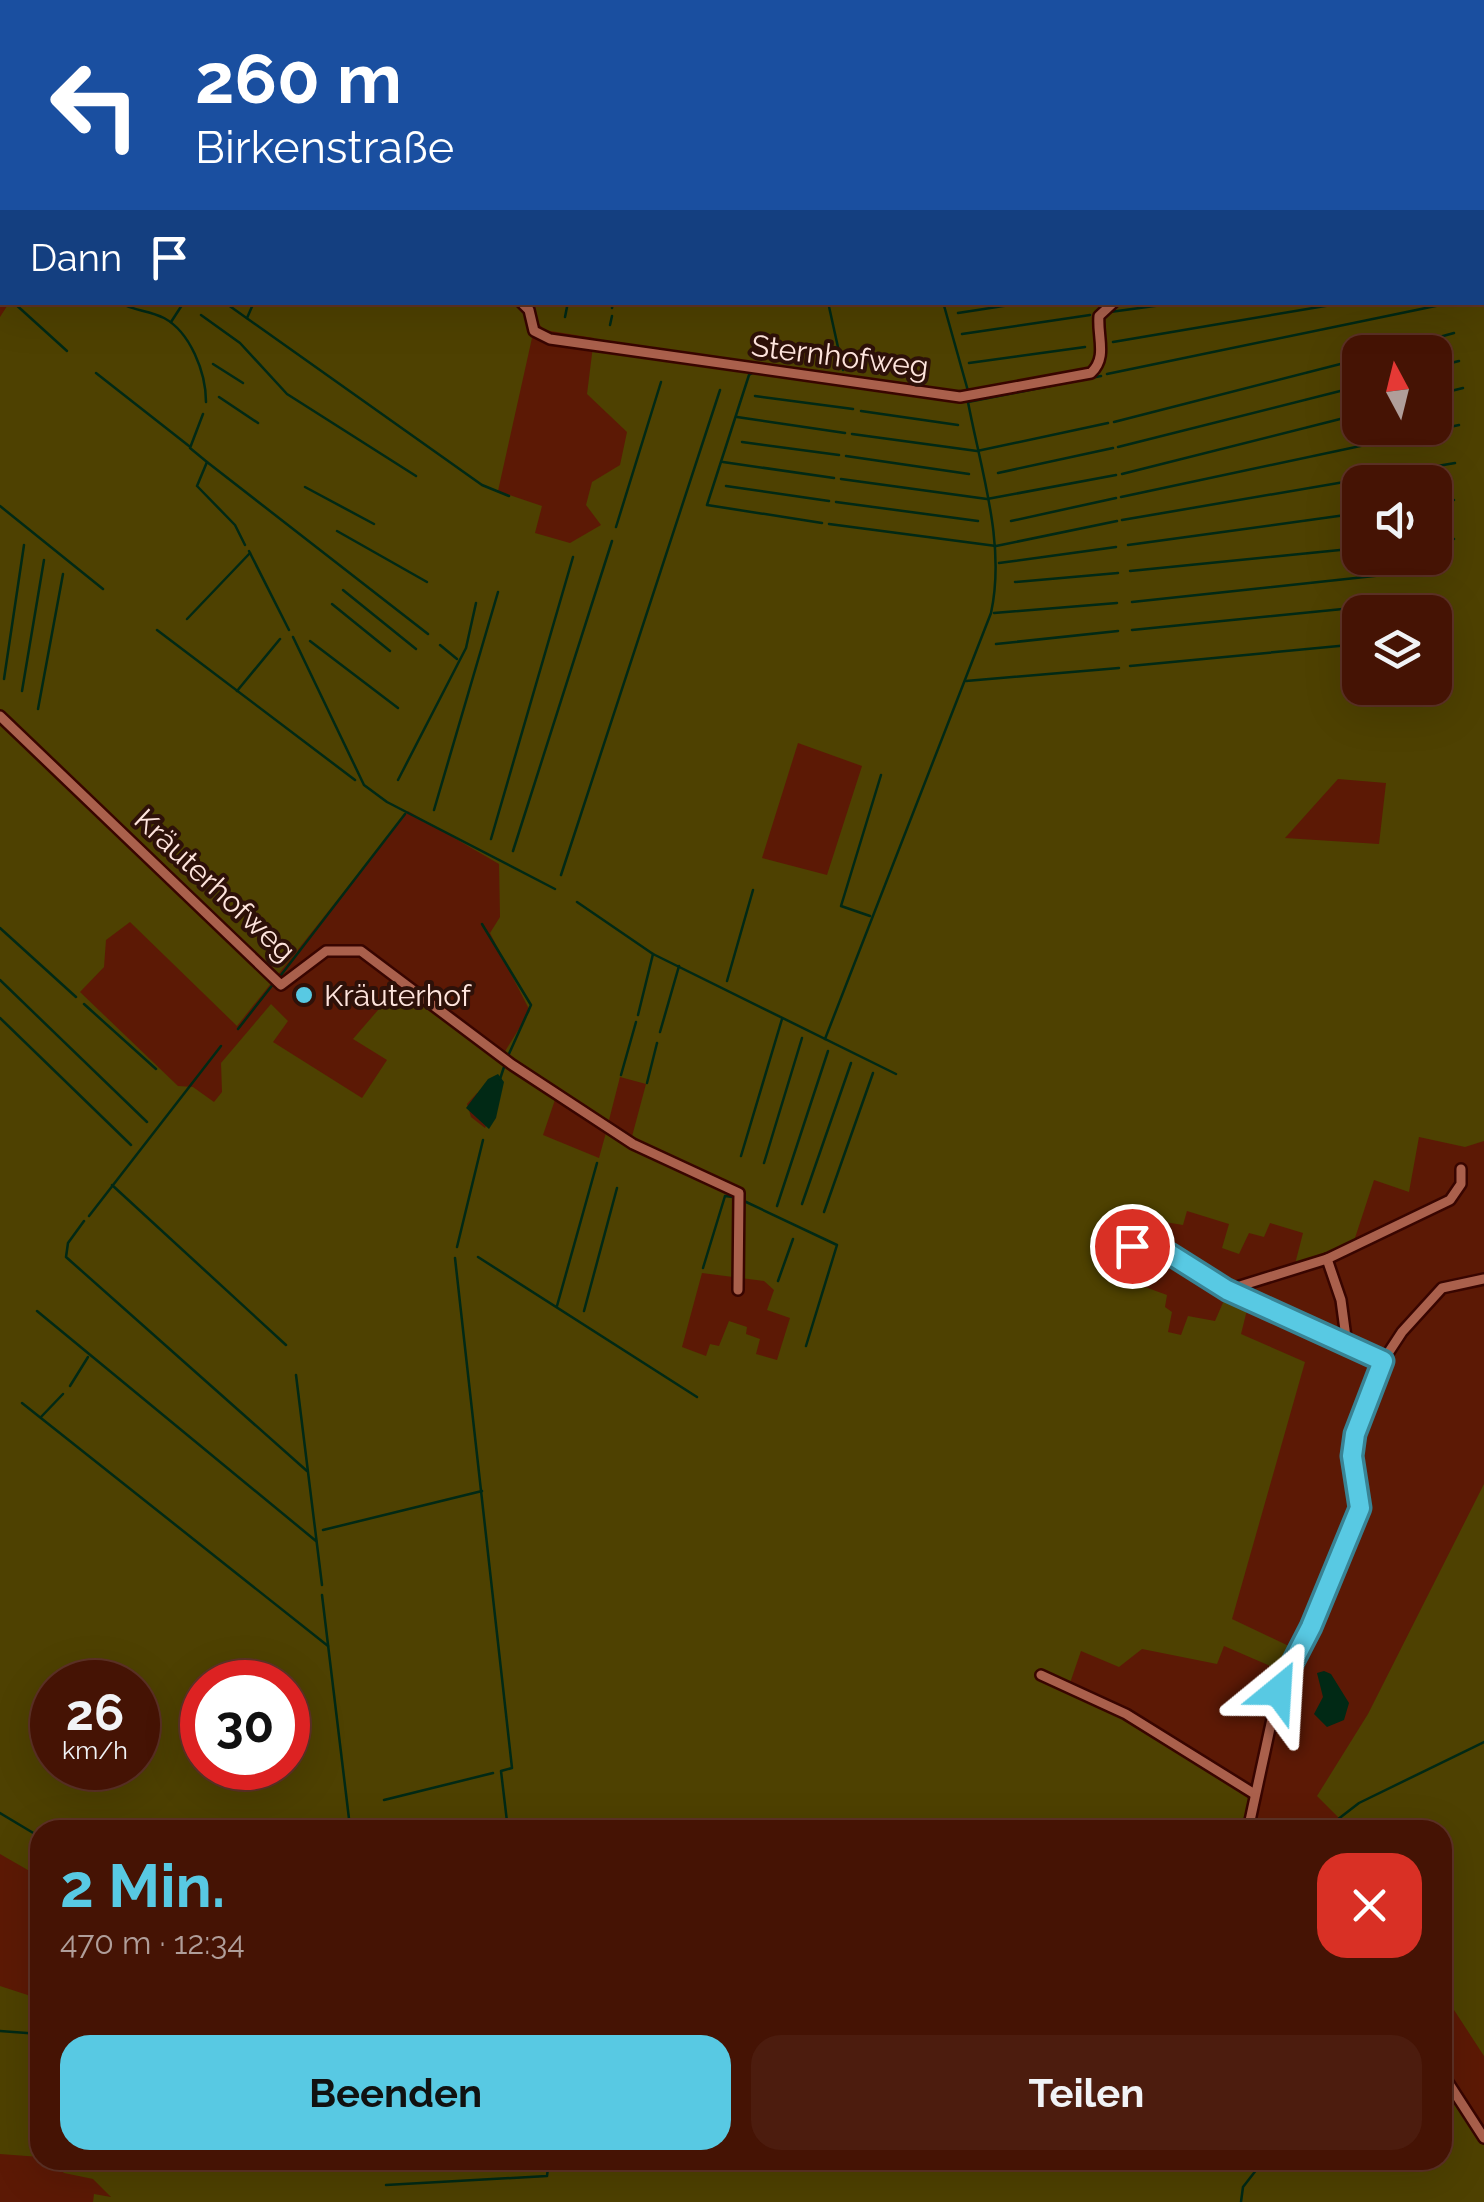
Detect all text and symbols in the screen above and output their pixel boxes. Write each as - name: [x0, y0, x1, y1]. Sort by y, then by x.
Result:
- text: 260 m: [195, 37, 402, 119]
- icon: left: [30, 40, 160, 170]
- text: Birkenstraße: [195, 121, 454, 174]
- icon: arrive: [142, 230, 197, 285]
- text: Dann: [30, 235, 122, 280]
- street label: Sternhofweg: [749, 328, 931, 384]
- north arrow: [1342, 335, 1452, 445]
- map controls: [1342, 335, 1452, 705]
- button: sound: [1342, 465, 1452, 575]
- button: layers: [1342, 595, 1452, 705]
- street label: Kräuterhofweg: [127, 802, 303, 968]
- place label: Kräuterhof: [324, 978, 472, 1013]
- marker: Kräuterhof: [293, 984, 315, 1006]
- pin: [1090, 1204, 1175, 1289]
- icon: arrive: [1105, 1219, 1160, 1274]
- position arrow: [1226, 1639, 1330, 1743]
- speed limit sign: 30: [180, 1660, 310, 1790]
- text: 26: [66, 1683, 124, 1742]
- text: km/h: [62, 1735, 128, 1765]
- text: 2 Min.: [60, 1851, 225, 1921]
- button: close: [1317, 1853, 1422, 1958]
- text: 470 m · 12:34: [60, 1924, 245, 1961]
- button: Beenden: [60, 2035, 731, 2150]
- button: Teilen: [751, 2035, 1422, 2150]

